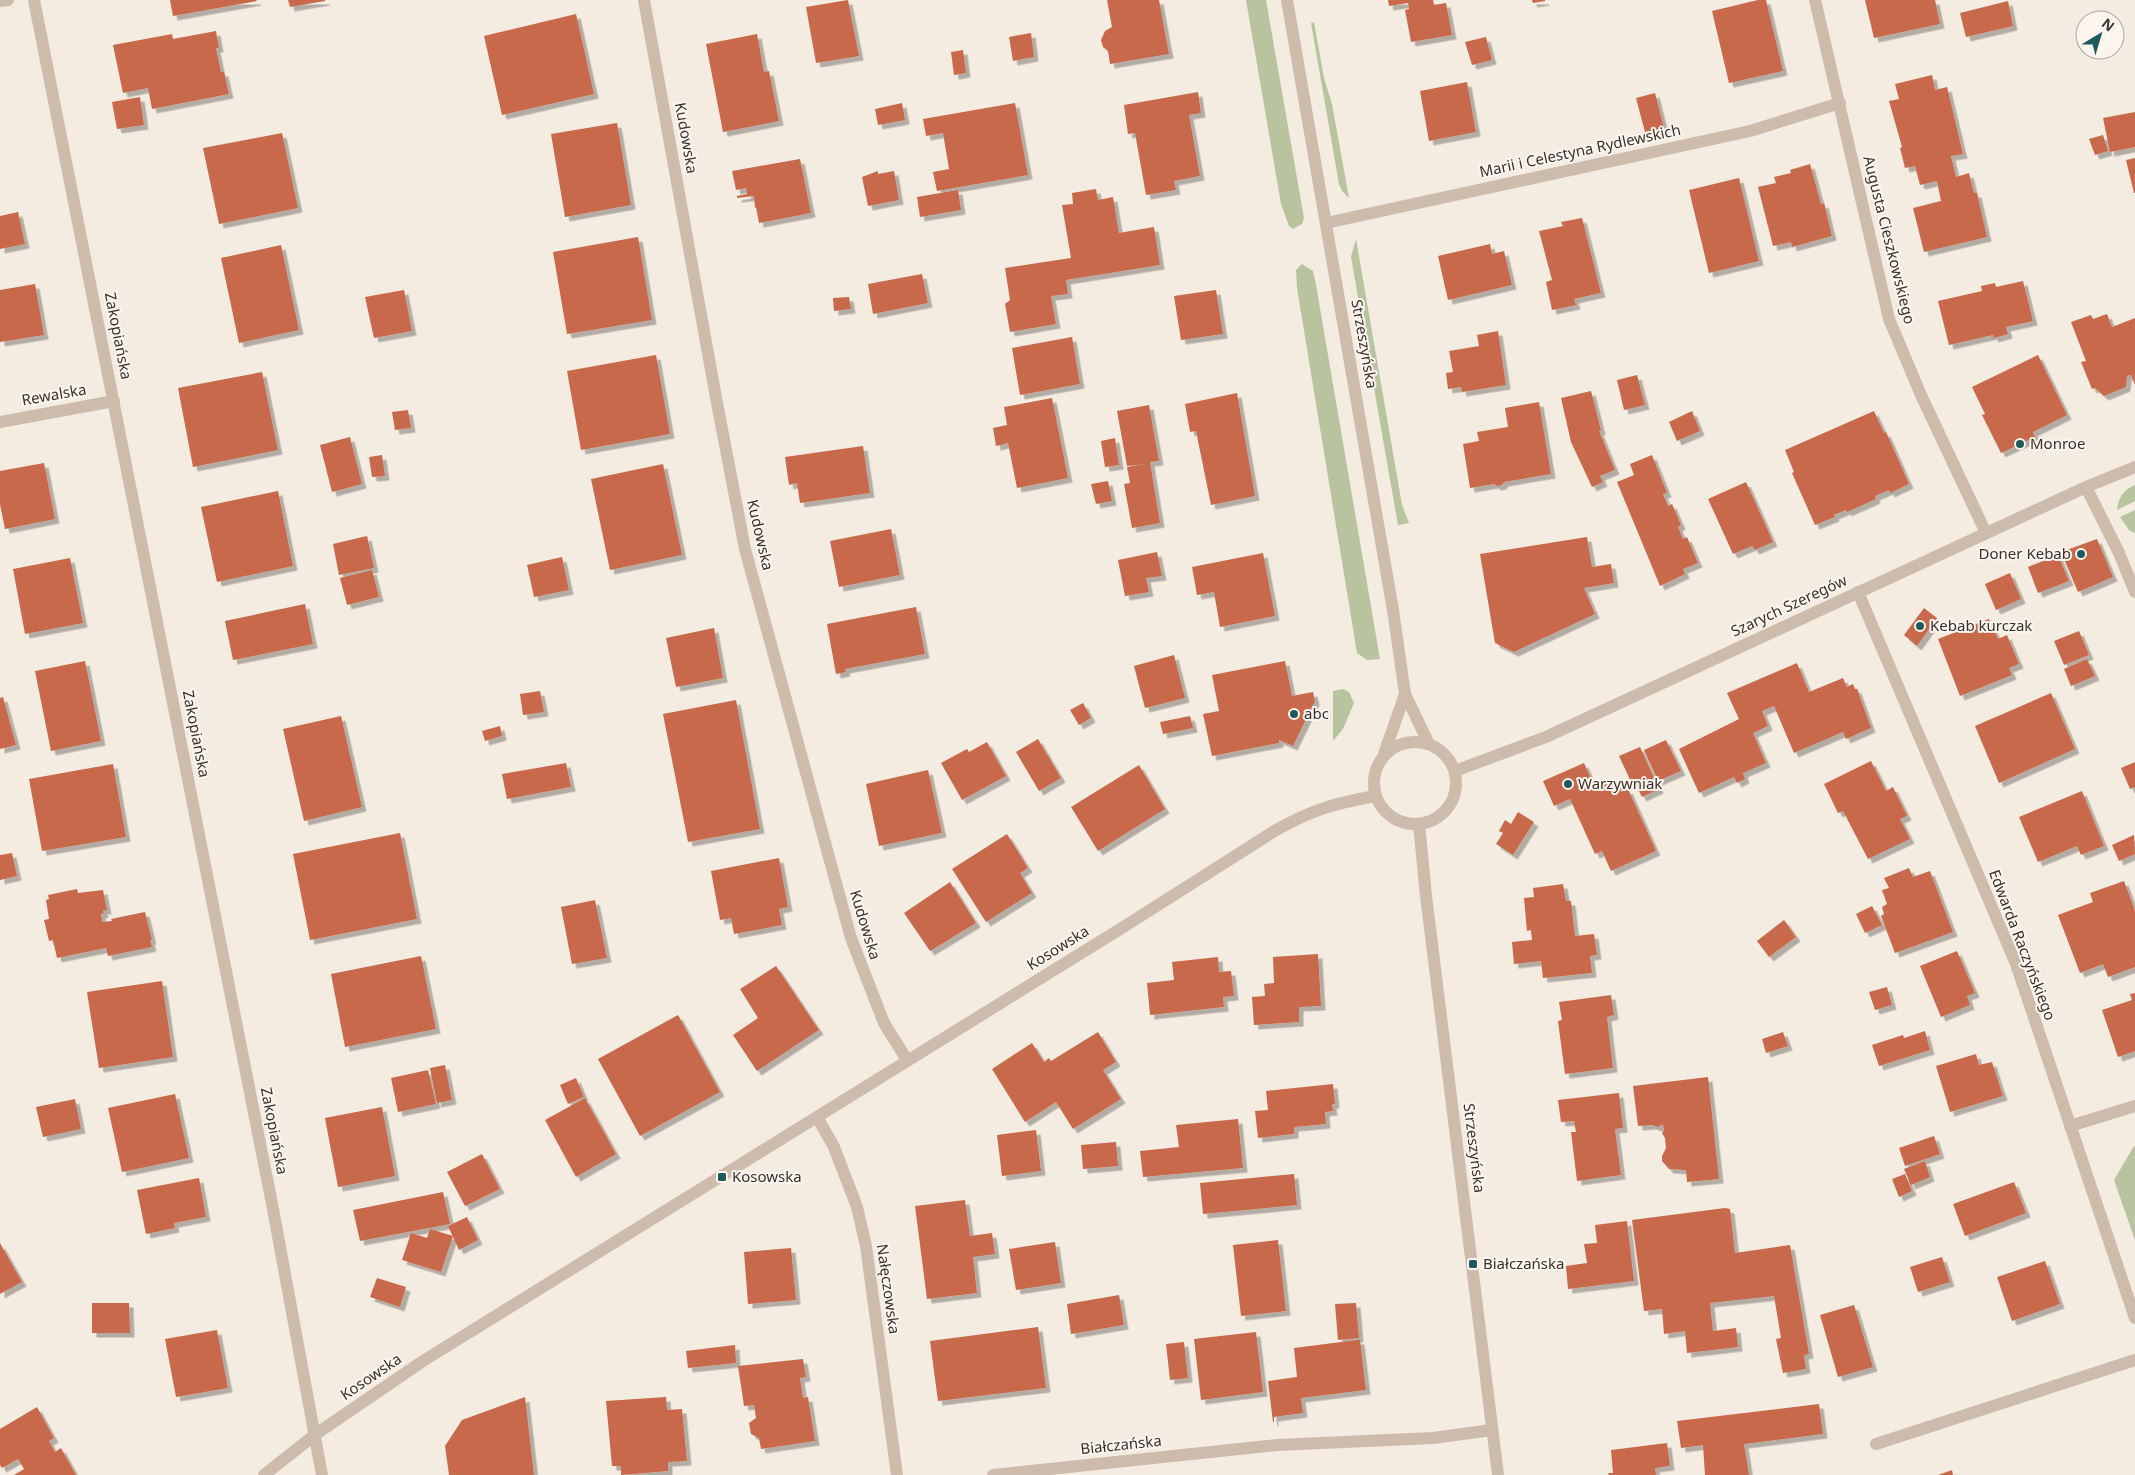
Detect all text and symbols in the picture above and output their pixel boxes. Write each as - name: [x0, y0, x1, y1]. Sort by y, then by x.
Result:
- north arrow: [2075, 10, 2125, 60]
- text: N: [2098, 13, 2119, 35]
- street label: Kudowska: [671, 101, 703, 175]
- street label: Marii i Celestyna Rydlewskich: [1477, 119, 1682, 181]
- street label: Augusta Cieszkowskiego: [1859, 154, 1921, 326]
- street label: Zakopiańska: [101, 290, 137, 381]
- street label: Strzeszyńska: [1347, 298, 1383, 390]
- street label: Rewalska: [20, 379, 88, 410]
- place label: Monroe: [2030, 433, 2085, 453]
- marker: Monroe: [2014, 438, 2026, 450]
- street label: Kudowska: [743, 497, 779, 572]
- place label: Doner Kebab: [1979, 543, 2071, 563]
- marker: Doner Kebab: [2075, 548, 2087, 560]
- street label: Szarych Szeregów: [1727, 569, 1850, 641]
- place label: Kebab kurczak: [1930, 615, 2032, 635]
- marker: Kebab kurczak: [1914, 620, 1926, 632]
- street label: Zakopiańska: [179, 688, 215, 779]
- place label: abc: [1304, 703, 1329, 723]
- marker: abc: [1288, 708, 1300, 720]
- place label: Warzywniak: [1578, 773, 1662, 793]
- marker: Warzywniak: [1562, 778, 1574, 790]
- street label: Edwarda Raczyńskiego: [1985, 866, 2061, 1023]
- street label: Kudowska: [846, 887, 886, 962]
- street label: Kosowska: [1023, 920, 1092, 974]
- street label: Zakopiańska: [257, 1085, 293, 1176]
- street label: Strzeszyńska: [1460, 1102, 1490, 1194]
- place label: Kosowska: [732, 1166, 802, 1186]
- marker: Kosowska: [716, 1171, 728, 1183]
- street label: Nałęczowska: [873, 1243, 905, 1335]
- place label: Białczańska: [1483, 1253, 1564, 1273]
- marker: Białczańska: [1467, 1258, 1479, 1270]
- street label: Kosowska: [336, 1348, 405, 1404]
- street label: Białczańska: [1079, 1430, 1162, 1458]

